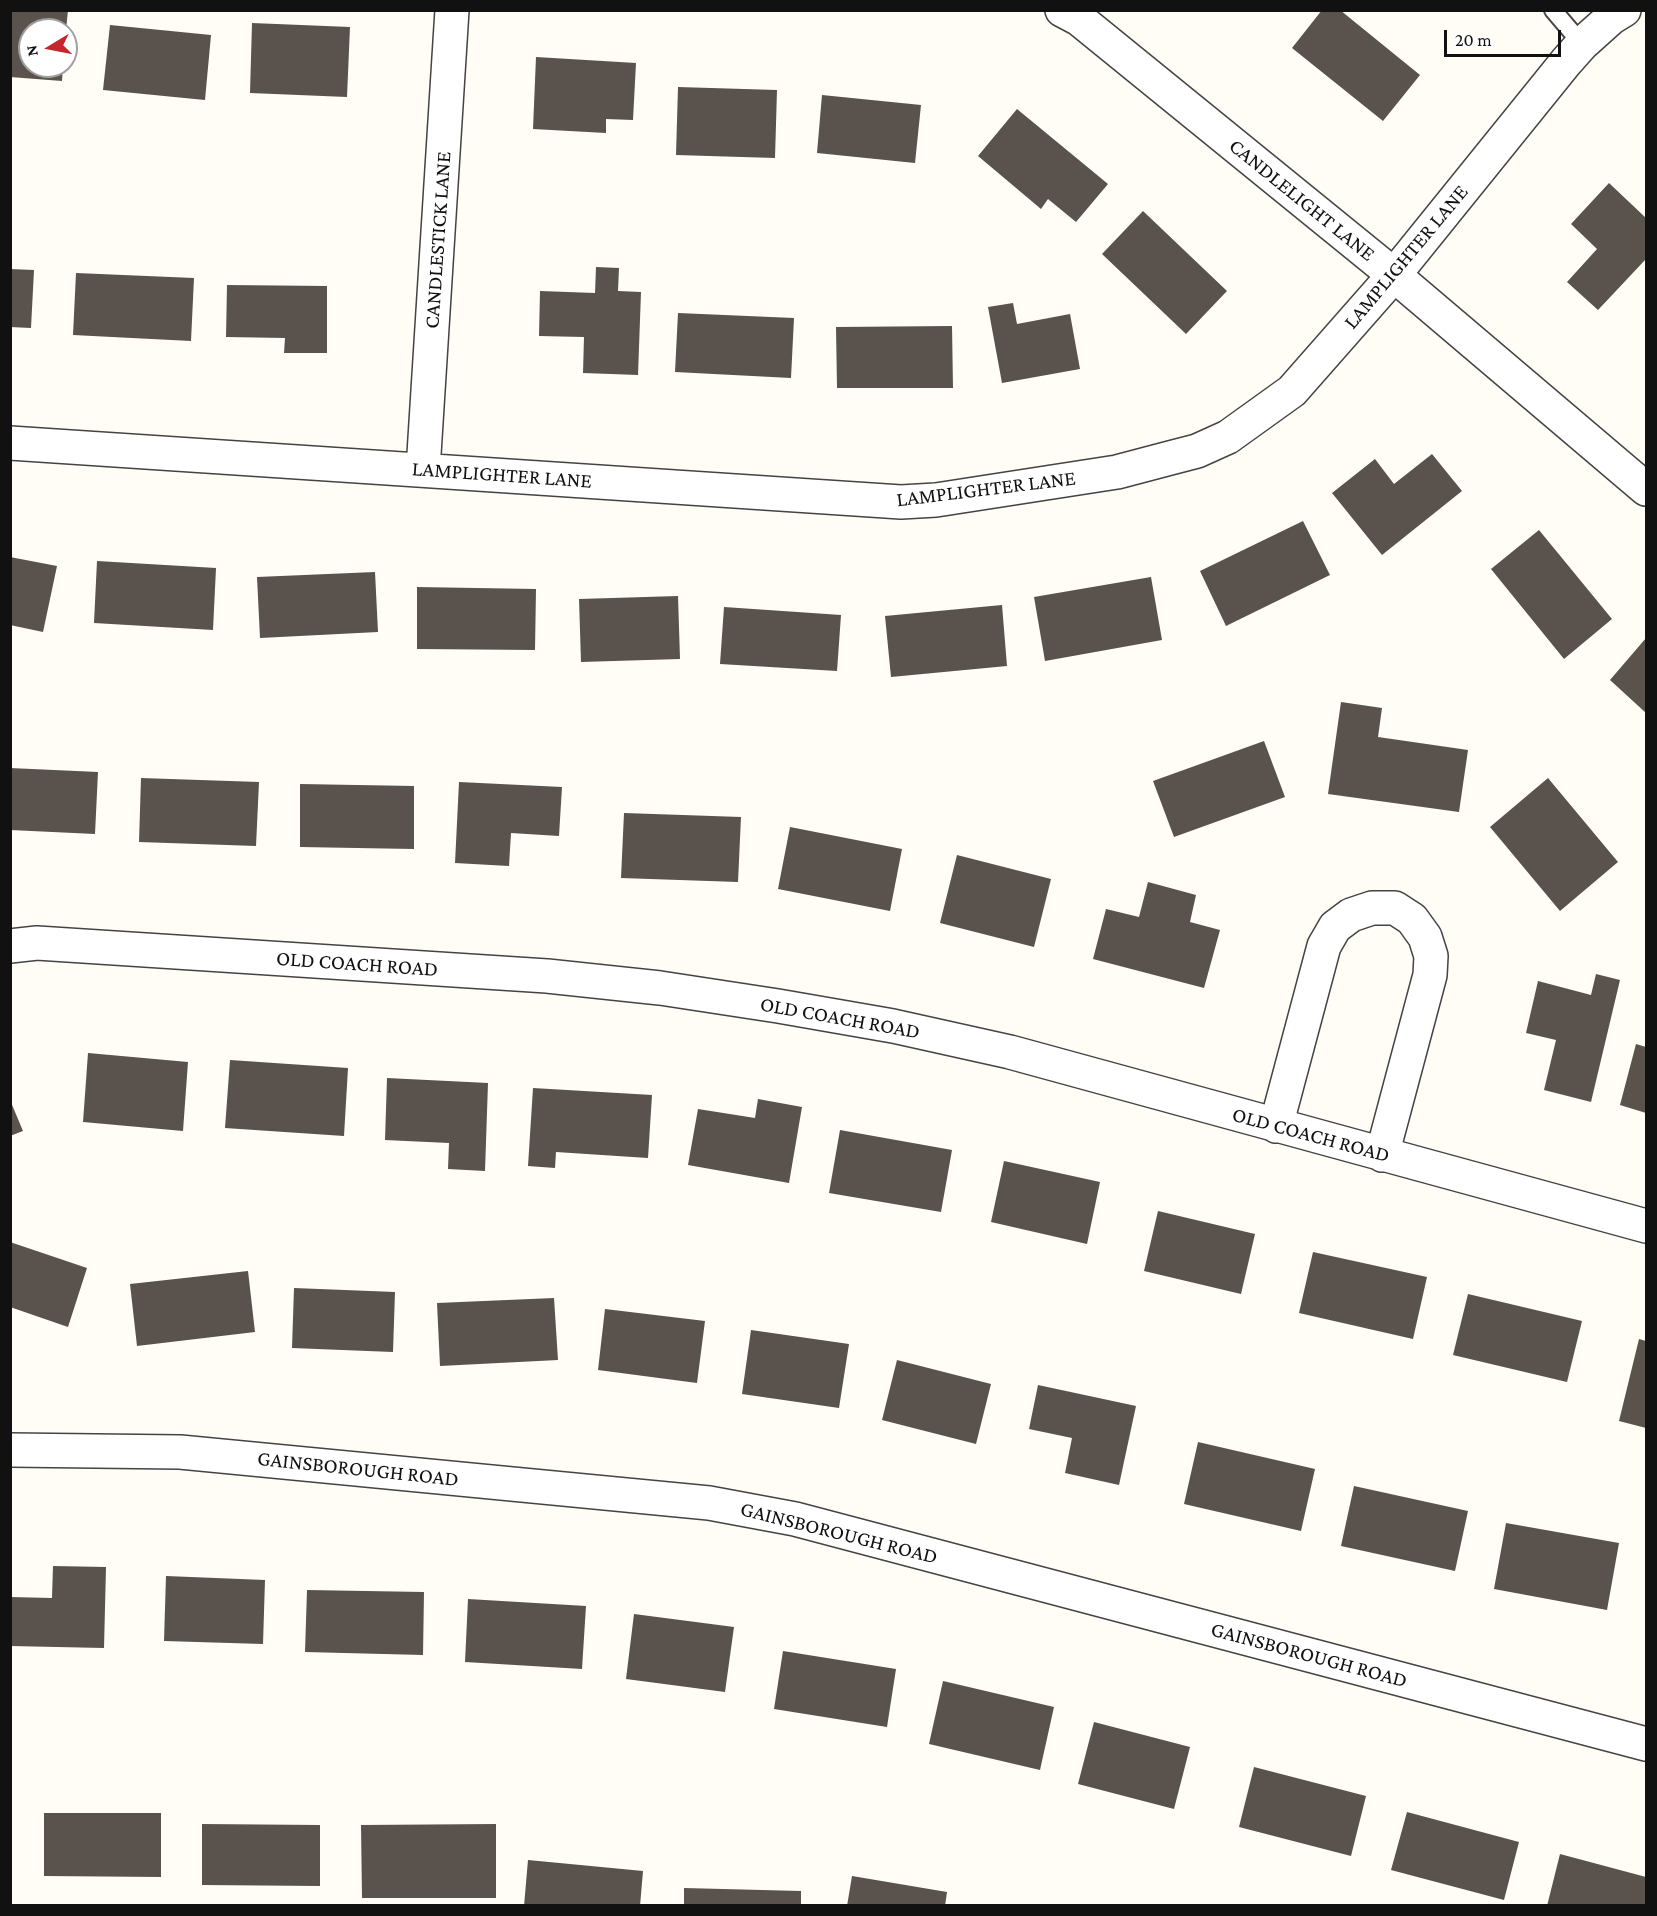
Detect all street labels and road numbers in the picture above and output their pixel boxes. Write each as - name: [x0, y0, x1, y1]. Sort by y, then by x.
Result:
- street label: CANDLELIGHT LANE: [1224, 133, 1380, 267]
- street label: CANDLESTICK LANE: [419, 151, 457, 329]
- street label: LAMPLIGHTER LANE: [1338, 180, 1474, 334]
- street label: LAMPLIGHTER LANE: [411, 456, 593, 494]
- street label: LAMPLIGHTER LANE: [895, 466, 1077, 512]
- street label: OLD COACH ROAD: [275, 946, 439, 982]
- street label: OLD COACH ROAD: [758, 992, 922, 1044]
- street label: OLD COACH ROAD: [1230, 1102, 1392, 1168]
- street label: GAINSBOROUGH ROAD: [256, 1446, 460, 1492]
- street label: GAINSBOROUGH ROAD: [738, 1496, 940, 1570]
- street label: GAINSBOROUGH ROAD: [1208, 1617, 1410, 1693]

